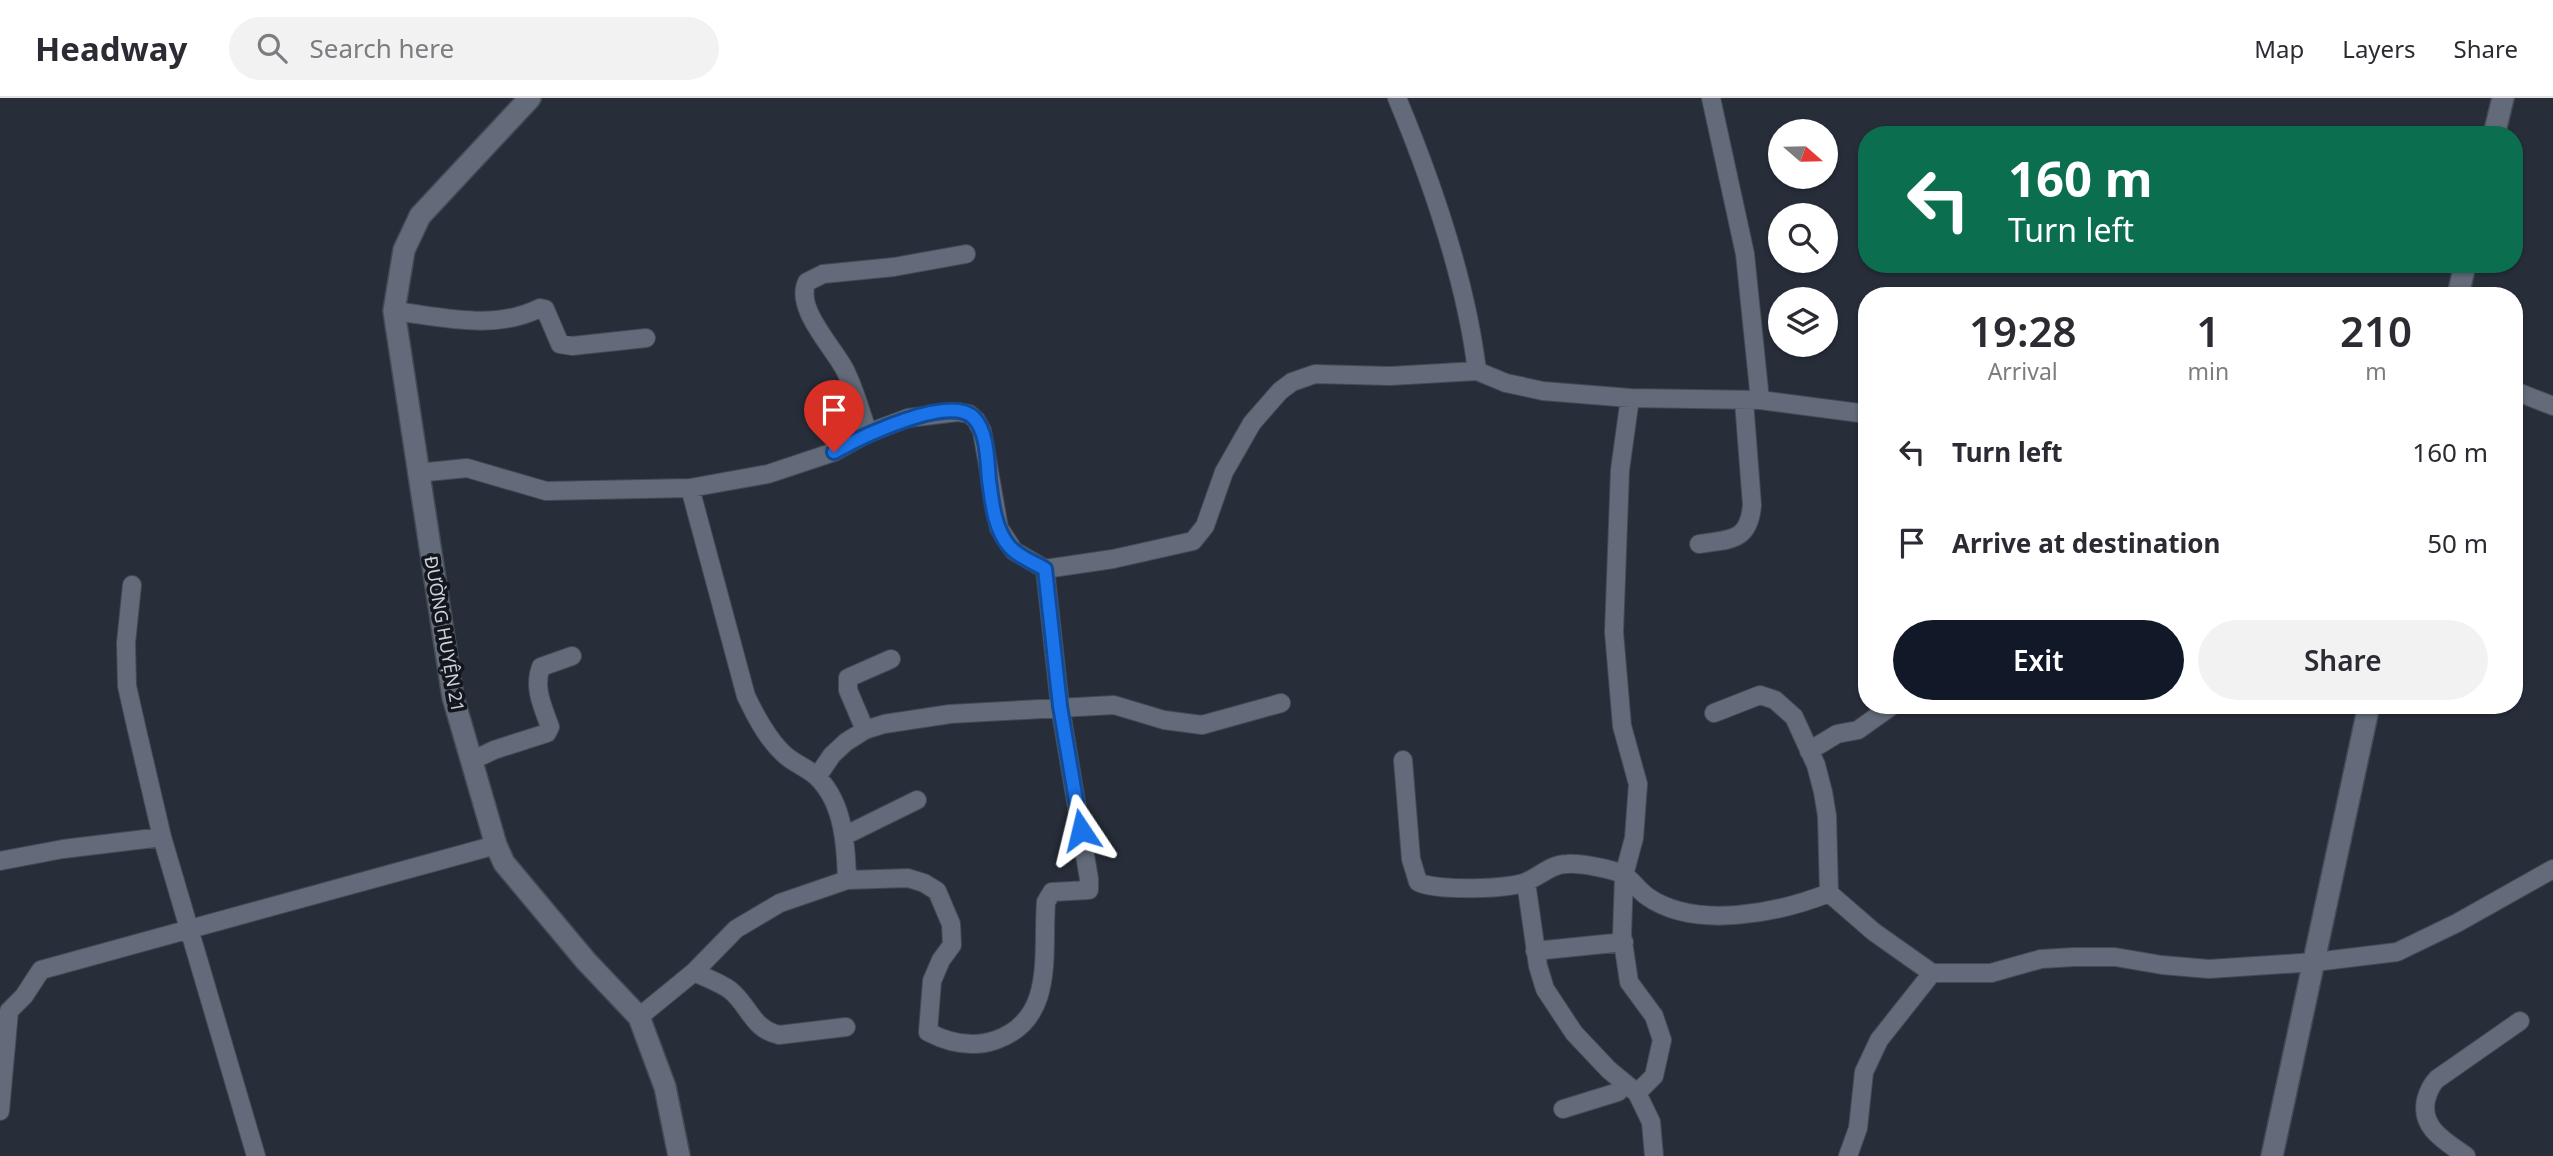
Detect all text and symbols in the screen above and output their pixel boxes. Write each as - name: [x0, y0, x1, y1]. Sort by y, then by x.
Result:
- search box: [229, 17, 719, 80]
- text: Headway: [35, 26, 187, 71]
- icon: search: [253, 29, 291, 67]
- text: Search here: [309, 30, 454, 66]
- text: Map: [2254, 32, 2304, 65]
- text: Layers: [2342, 32, 2416, 65]
- text: Share: [2454, 32, 2518, 65]
- north arrow: [1768, 119, 1838, 189]
- map controls: [1768, 119, 1838, 357]
- text: 160 m: [2008, 145, 2153, 211]
- icon: left: [1893, 154, 1984, 245]
- button: search: [1768, 203, 1838, 273]
- text: Turn left: [2008, 208, 2134, 251]
- button: layers: [1768, 287, 1838, 357]
- text: 19:28: [1969, 302, 2077, 359]
- text: 1: [2196, 302, 2220, 359]
- text: 210: [2340, 302, 2412, 359]
- text: Arrival: [1988, 355, 2058, 387]
- text: min: [2187, 355, 2229, 387]
- text: m: [2365, 355, 2387, 387]
- pin: [804, 380, 864, 452]
- icon: arrive: [815, 391, 853, 429]
- icon: left: [1893, 433, 1931, 471]
- text: Turn left: [1952, 434, 2063, 470]
- text: 160 m: [2412, 434, 2488, 470]
- icon: arrive: [1893, 524, 1931, 562]
- text: Arrive at destination: [1952, 525, 2221, 561]
- text: 50 m: [2427, 525, 2488, 561]
- street label: ĐƯỜNG HUYỆN 21: [419, 554, 471, 714]
- button: Exit: [1893, 620, 2184, 700]
- button: Share: [2198, 620, 2488, 700]
- position arrow: [1044, 793, 1118, 867]

